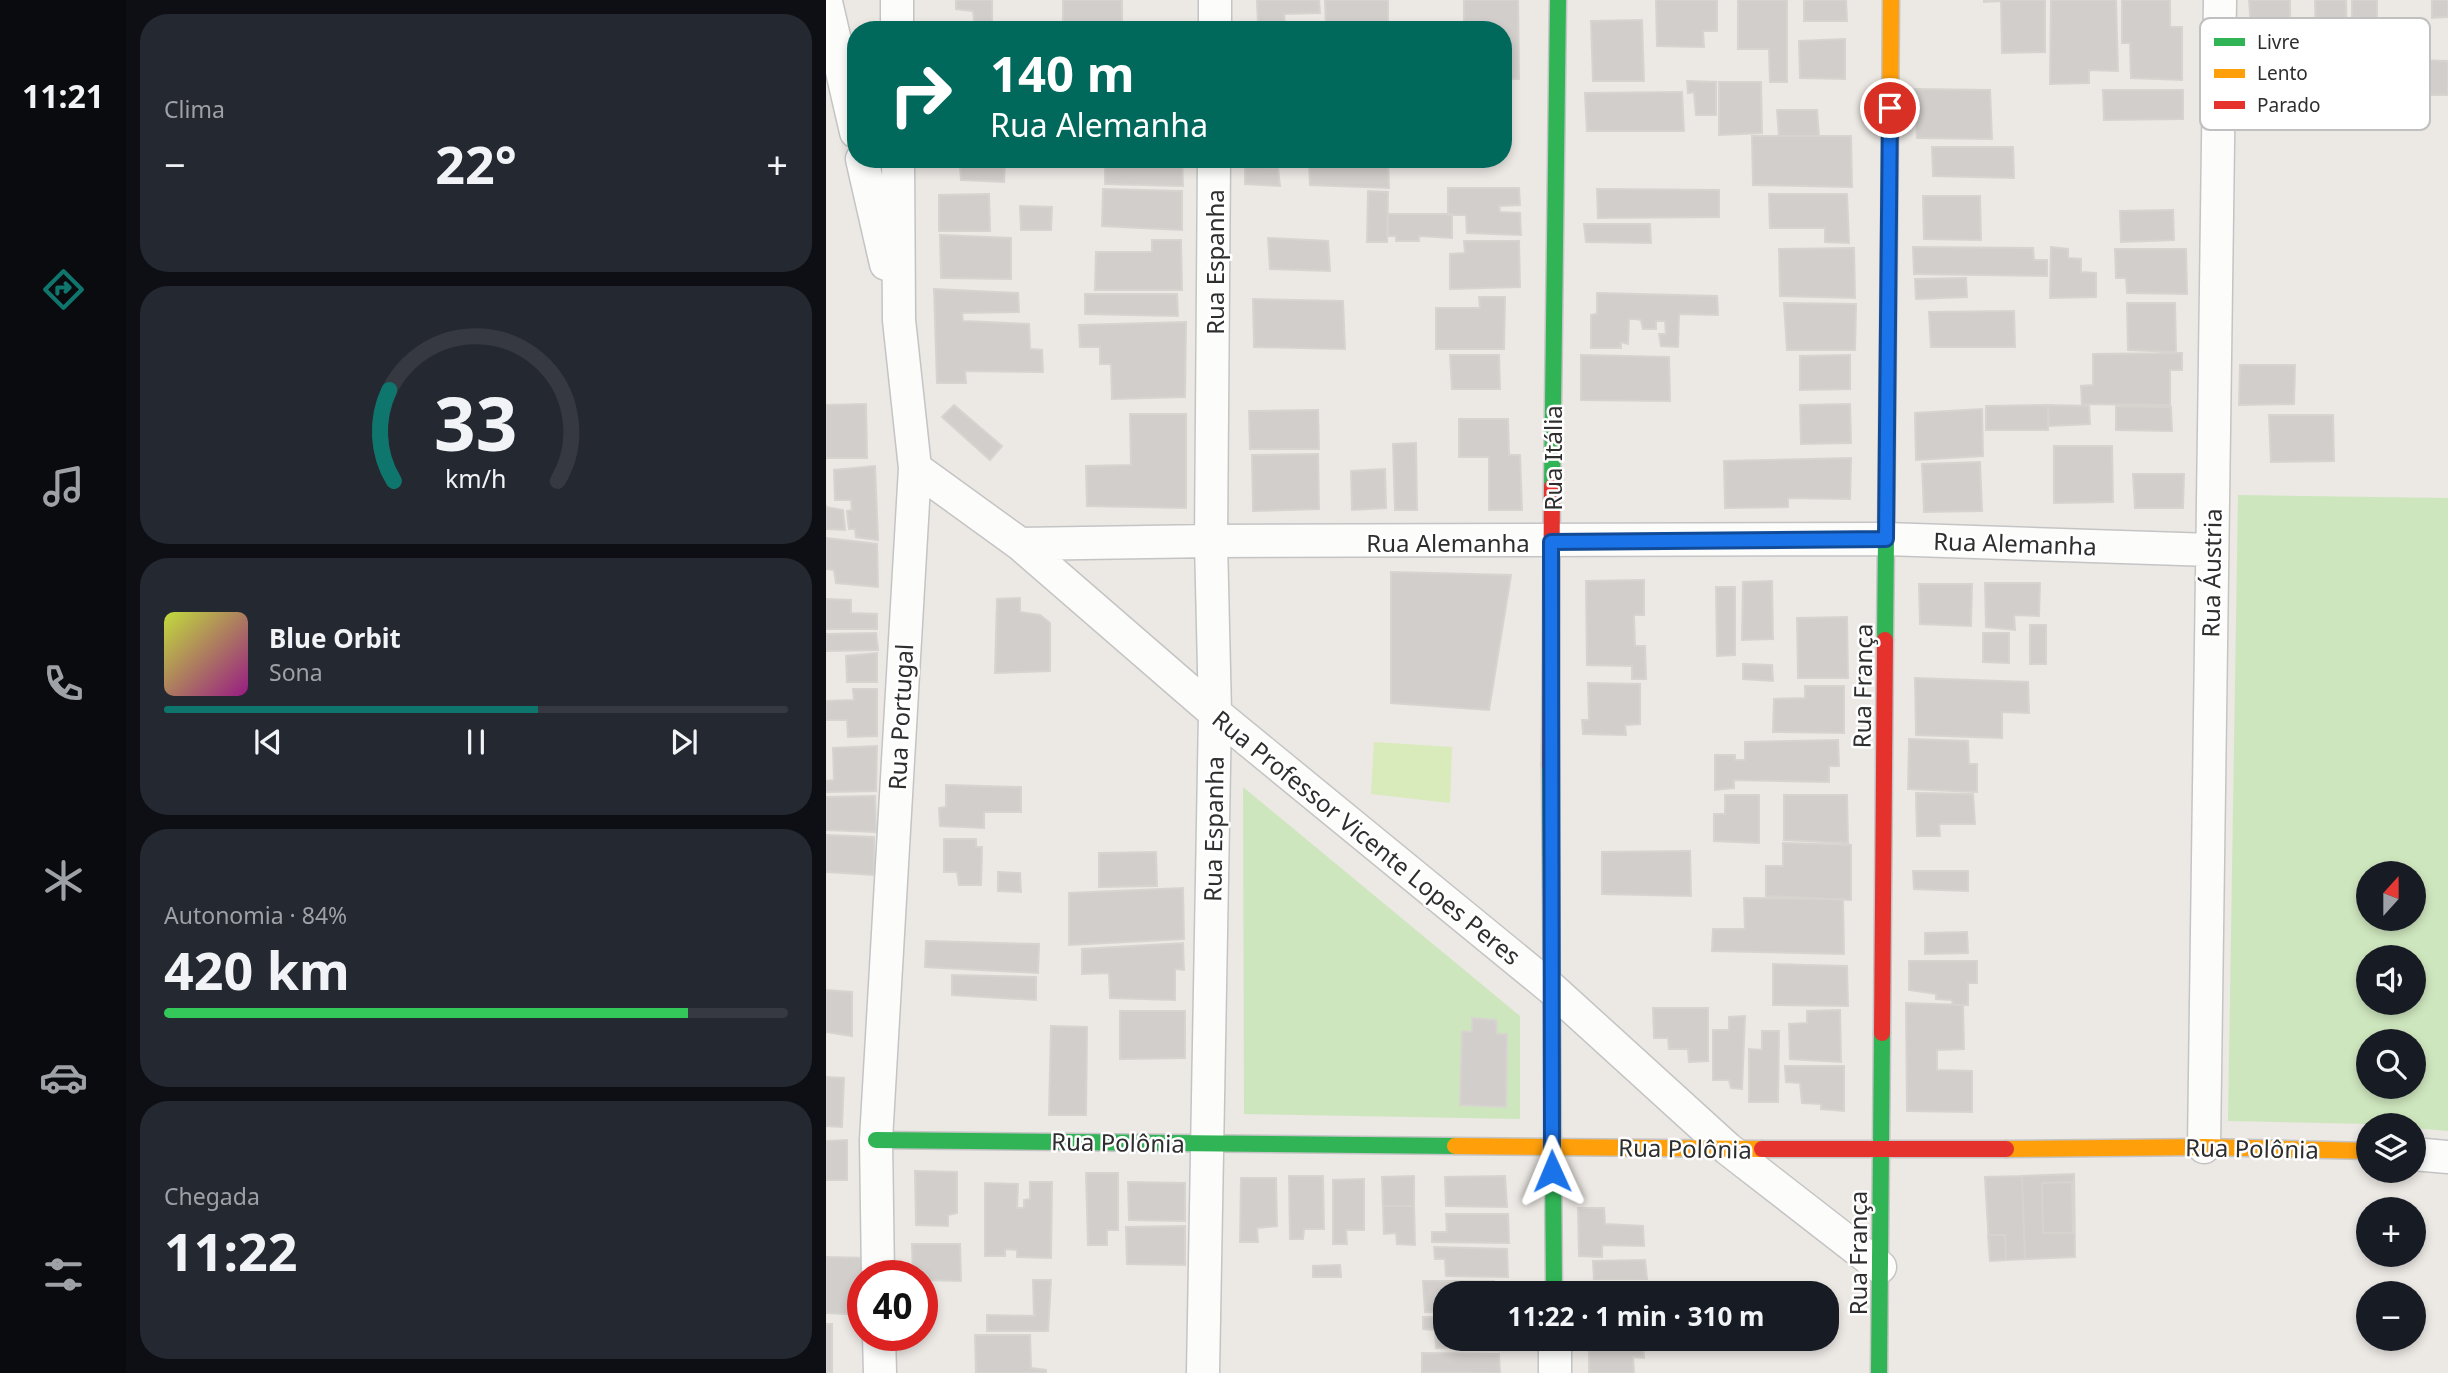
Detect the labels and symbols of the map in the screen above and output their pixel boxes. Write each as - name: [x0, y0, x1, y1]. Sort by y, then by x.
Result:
- legend: [2200, 18, 2430, 130]
- text: Livre: [2257, 29, 2300, 55]
- text: Lento: [2257, 60, 2308, 86]
- pin: [1860, 78, 1920, 138]
- text: Parado: [2257, 92, 2320, 118]
- street label: Rua Espanha: [1198, 189, 1231, 335]
- street label: Rua Itália: [1536, 405, 1569, 511]
- street label: Rua Áustria: [2193, 508, 2229, 638]
- street label: Rua Alemanha: [1933, 524, 2097, 562]
- street label: Rua Alemanha: [1366, 526, 1530, 559]
- street label: Rua França: [1844, 623, 1880, 749]
- street label: Rua Portugal: [880, 643, 920, 791]
- street label: Rua Professor Vicente Lopes Peres: [1206, 702, 1528, 972]
- street label: Rua Espanha: [1195, 756, 1231, 902]
- north arrow: [2356, 861, 2426, 931]
- street label: Rua Polônia: [1051, 1124, 1185, 1160]
- street label: Rua Polônia: [1618, 1130, 1752, 1166]
- street label: Rua Polônia: [2185, 1130, 2319, 1166]
- position arrow: [1515, 1134, 1589, 1208]
- street label: Rua França: [1841, 1191, 1874, 1315]
- speed limit sign: 40: [847, 1260, 938, 1351]

